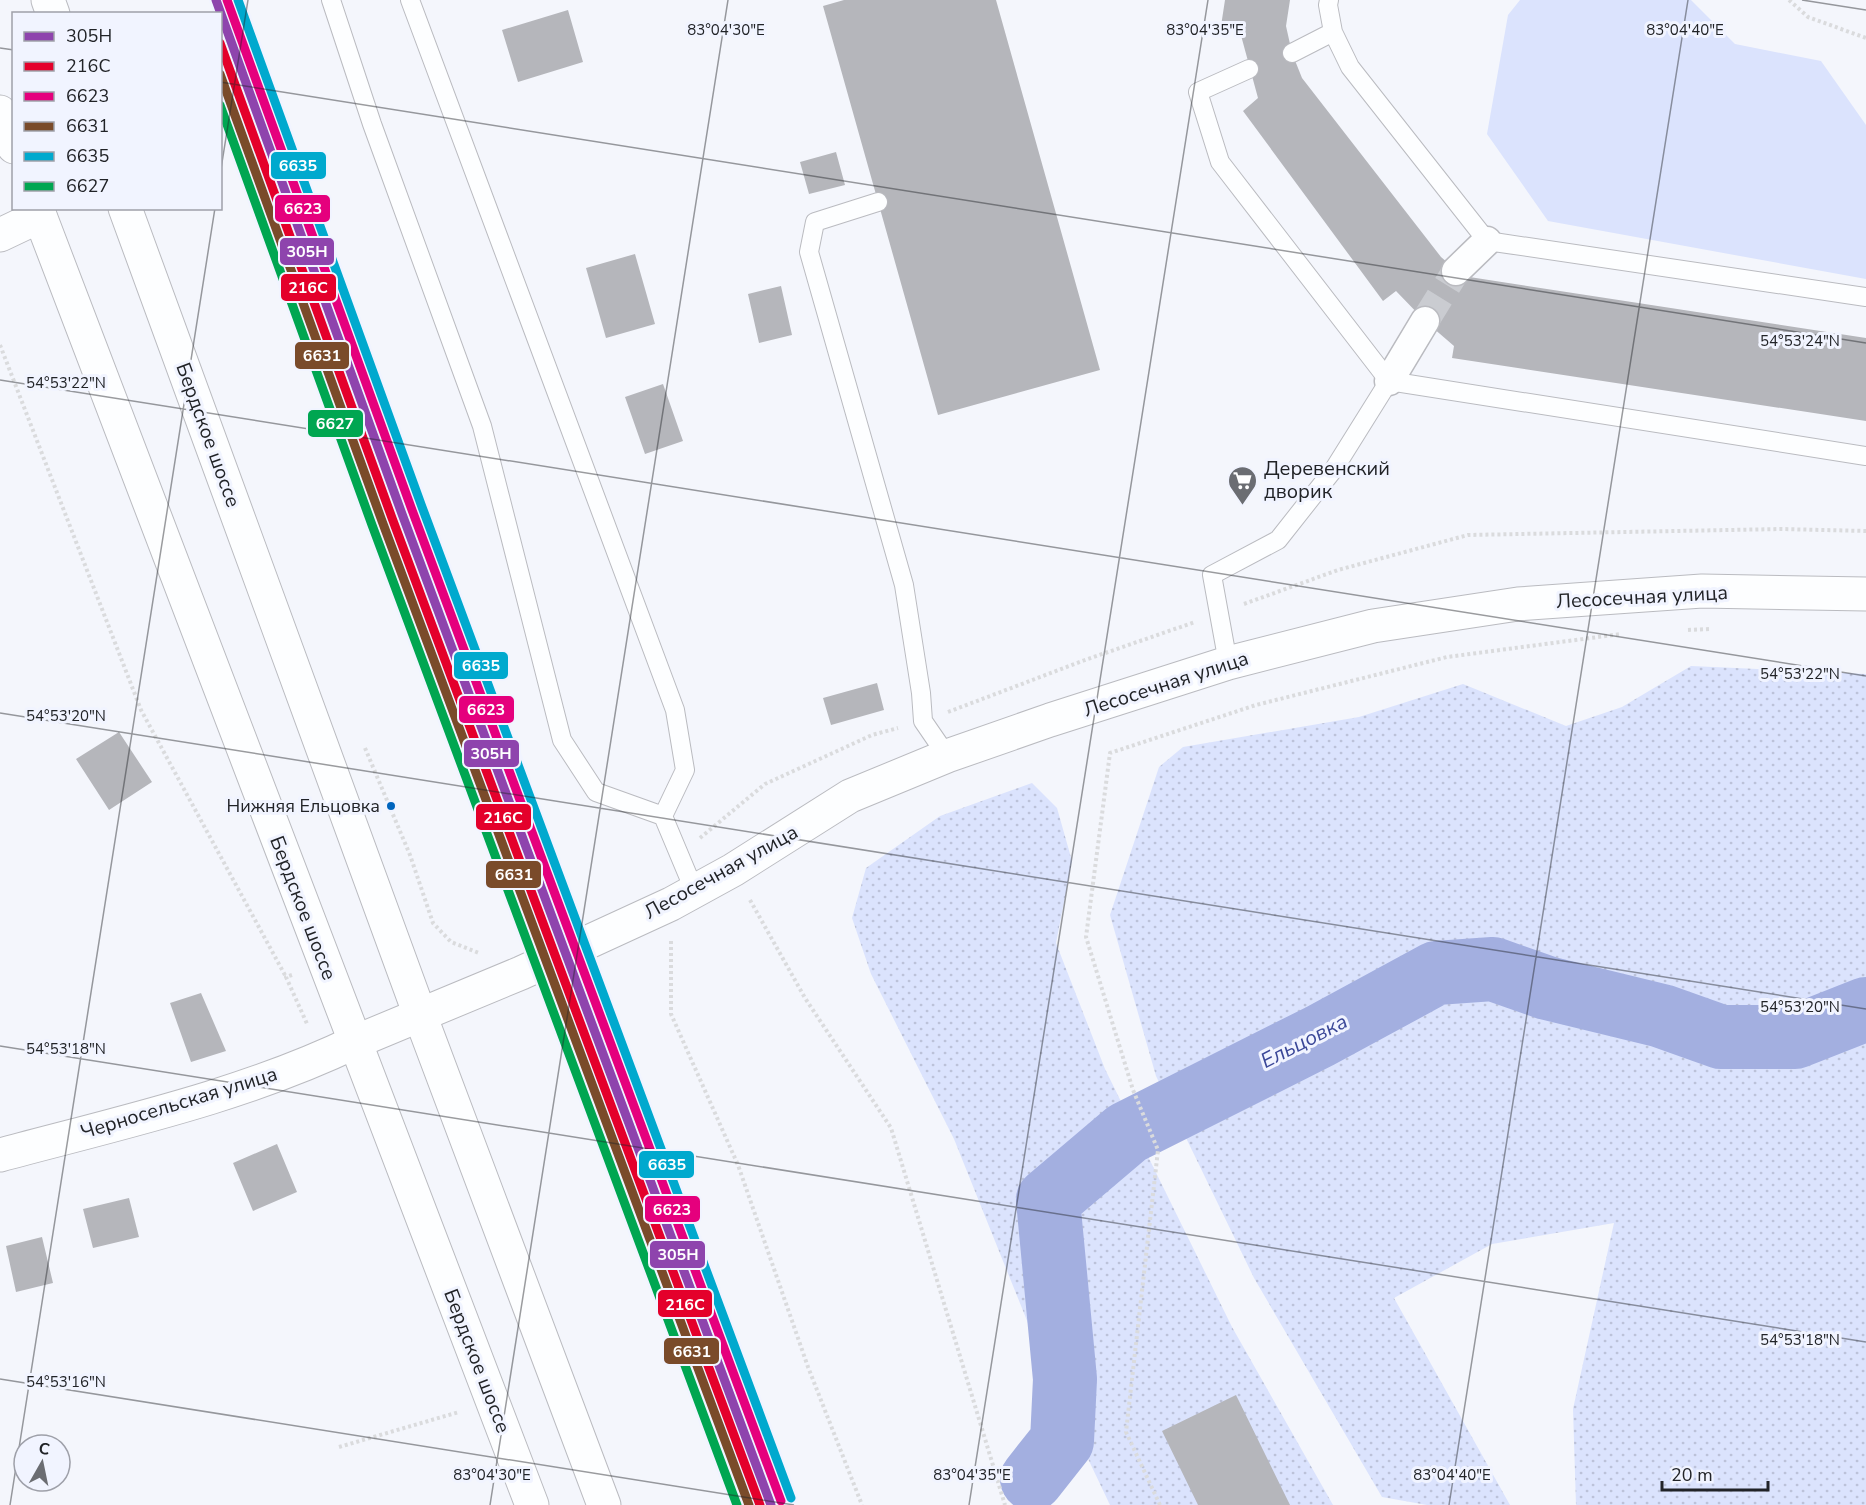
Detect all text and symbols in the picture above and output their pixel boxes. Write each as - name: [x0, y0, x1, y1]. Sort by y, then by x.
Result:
- legend: [12, 12, 222, 210]
- text: 83°04'30"E: [687, 20, 765, 40]
- text: 83°04'35"E: [1166, 20, 1244, 40]
- text: 83°04'40"E: [1646, 20, 1724, 40]
- text: 305Н: [66, 24, 112, 48]
- text: 216С: [66, 54, 111, 78]
- text: 6623: [66, 84, 109, 108]
- text: 6631: [66, 114, 109, 138]
- text: 6635: [66, 144, 109, 168]
- line badge: 6635: [270, 151, 327, 180]
- text: 6635: [279, 155, 317, 177]
- text: 6627: [66, 174, 109, 198]
- line badge: 6623: [274, 194, 331, 223]
- text: 6623: [284, 198, 322, 220]
- line badge: 305Н: [279, 237, 335, 266]
- text: 305Н: [286, 241, 328, 263]
- line badge: 216С: [280, 273, 337, 302]
- text: 216С: [288, 277, 328, 299]
- text: 54°53'24"N: [1760, 331, 1840, 351]
- line badge: 6631: [294, 341, 350, 370]
- text: 6631: [303, 345, 341, 367]
- street label: Бердское шоссе: [169, 359, 247, 511]
- text: 54°53'22"N: [26, 373, 106, 393]
- line badge: 6627: [307, 409, 364, 438]
- text: 6627: [316, 413, 354, 435]
- place label: Деревенский дворик: [1264, 455, 1390, 505]
- supermarket icon: Деревенский дворик: [1227, 464, 1259, 506]
- street label: Лесосечная улица: [1555, 579, 1729, 615]
- street label: Лесосечная улица: [1080, 645, 1252, 723]
- line badge: 6635: [453, 651, 509, 680]
- text: 6635: [462, 655, 500, 677]
- text: 54°53'22"N: [1760, 664, 1840, 684]
- line badge: 6623: [458, 695, 515, 724]
- text: 6623: [467, 699, 505, 721]
- text: 54°53'20"N: [26, 706, 106, 726]
- line badge: 305Н: [463, 739, 520, 768]
- text: 305Н: [470, 743, 512, 765]
- place label: Нижняя Ельцовка: [227, 794, 380, 818]
- marker: Нижняя Ельцовка: [385, 800, 397, 812]
- line badge: 216С: [475, 803, 532, 831]
- text: 216С: [483, 807, 523, 829]
- street label: Лесосечная улица: [639, 818, 803, 926]
- street label: Бердское шоссе: [263, 832, 343, 984]
- line badge: 6631: [485, 860, 542, 889]
- text: 6631: [495, 864, 533, 886]
- text: 54°53'20"N: [1760, 997, 1840, 1017]
- water label: Ельцовка: [1256, 1007, 1352, 1075]
- text: 54°53'18"N: [26, 1039, 106, 1059]
- street label: Черносельская улица: [77, 1060, 281, 1146]
- line badge: 6635: [638, 1150, 695, 1179]
- text: 6635: [648, 1154, 686, 1176]
- line badge: 6623: [644, 1195, 701, 1223]
- text: 6623: [653, 1199, 691, 1221]
- line badge: 305Н: [649, 1240, 706, 1269]
- text: 305Н: [657, 1244, 699, 1266]
- street label: Бердское шоссе: [437, 1285, 517, 1437]
- line badge: 216С: [657, 1289, 713, 1318]
- text: 216С: [665, 1294, 705, 1316]
- text: 54°53'18"N: [1760, 1330, 1840, 1350]
- line badge: 6631: [663, 1337, 720, 1365]
- text: 6631: [673, 1341, 711, 1363]
- text: 54°53'16"N: [26, 1372, 106, 1392]
- north arrow: [12, 1433, 72, 1493]
- text: С: [37, 1437, 51, 1461]
- scale bar: [1662, 1454, 1768, 1492]
- text: 20 m: [1671, 1463, 1713, 1487]
- text: 83°04'30"E: [453, 1465, 531, 1485]
- text: 83°04'35"E: [933, 1465, 1011, 1485]
- text: 83°04'40"E: [1413, 1465, 1491, 1485]

